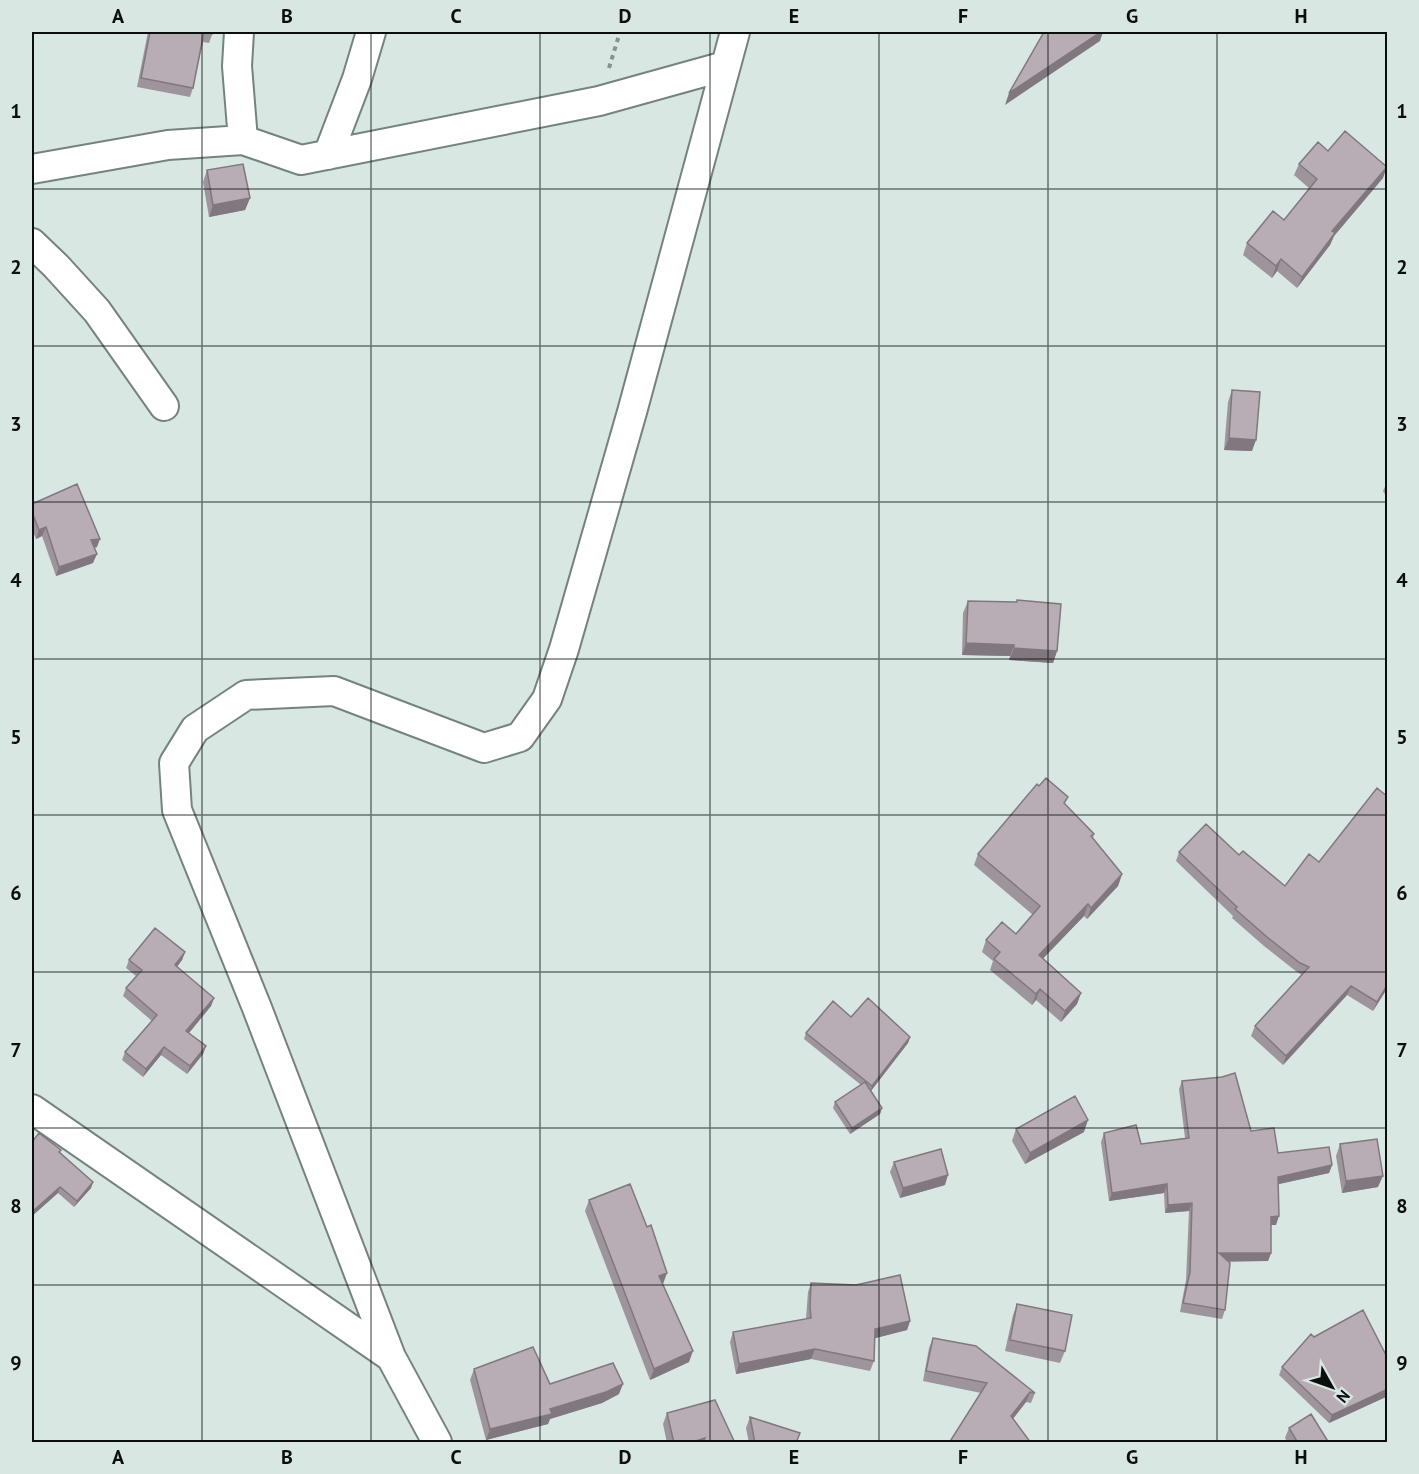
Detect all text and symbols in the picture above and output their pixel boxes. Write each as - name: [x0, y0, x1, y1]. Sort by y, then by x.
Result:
- text: A: [112, 3, 125, 29]
- text: B: [281, 3, 293, 29]
- text: C: [450, 3, 462, 29]
- text: D: [619, 3, 632, 29]
- text: E: [789, 3, 799, 29]
- text: F: [958, 3, 968, 29]
- text: G: [1126, 3, 1138, 29]
- text: H: [1294, 3, 1308, 29]
- text: 1: [10, 98, 22, 124]
- text: 1: [1396, 98, 1408, 124]
- text: 2: [10, 254, 22, 280]
- text: 2: [1396, 254, 1408, 280]
- text: 3: [10, 411, 22, 437]
- text: 3: [1396, 411, 1408, 437]
- text: 4: [10, 567, 22, 593]
- text: 4: [1396, 567, 1408, 593]
- text: 5: [10, 724, 22, 750]
- text: 5: [1396, 724, 1408, 750]
- text: 6: [10, 880, 22, 906]
- text: 6: [1396, 880, 1408, 906]
- text: 7: [10, 1037, 22, 1063]
- text: 7: [1396, 1037, 1408, 1063]
- text: 8: [10, 1193, 22, 1219]
- text: 8: [1396, 1193, 1408, 1219]
- text: 9: [10, 1350, 22, 1376]
- text: 9: [1396, 1350, 1408, 1376]
- north arrow: [1302, 1357, 1362, 1417]
- text: N: [1332, 1386, 1355, 1407]
- text: A: [112, 1444, 125, 1470]
- text: B: [281, 1444, 293, 1470]
- text: C: [450, 1444, 462, 1470]
- text: D: [619, 1444, 632, 1470]
- text: E: [789, 1444, 799, 1470]
- text: F: [958, 1444, 968, 1470]
- text: G: [1126, 1444, 1138, 1470]
- text: H: [1294, 1444, 1308, 1470]

